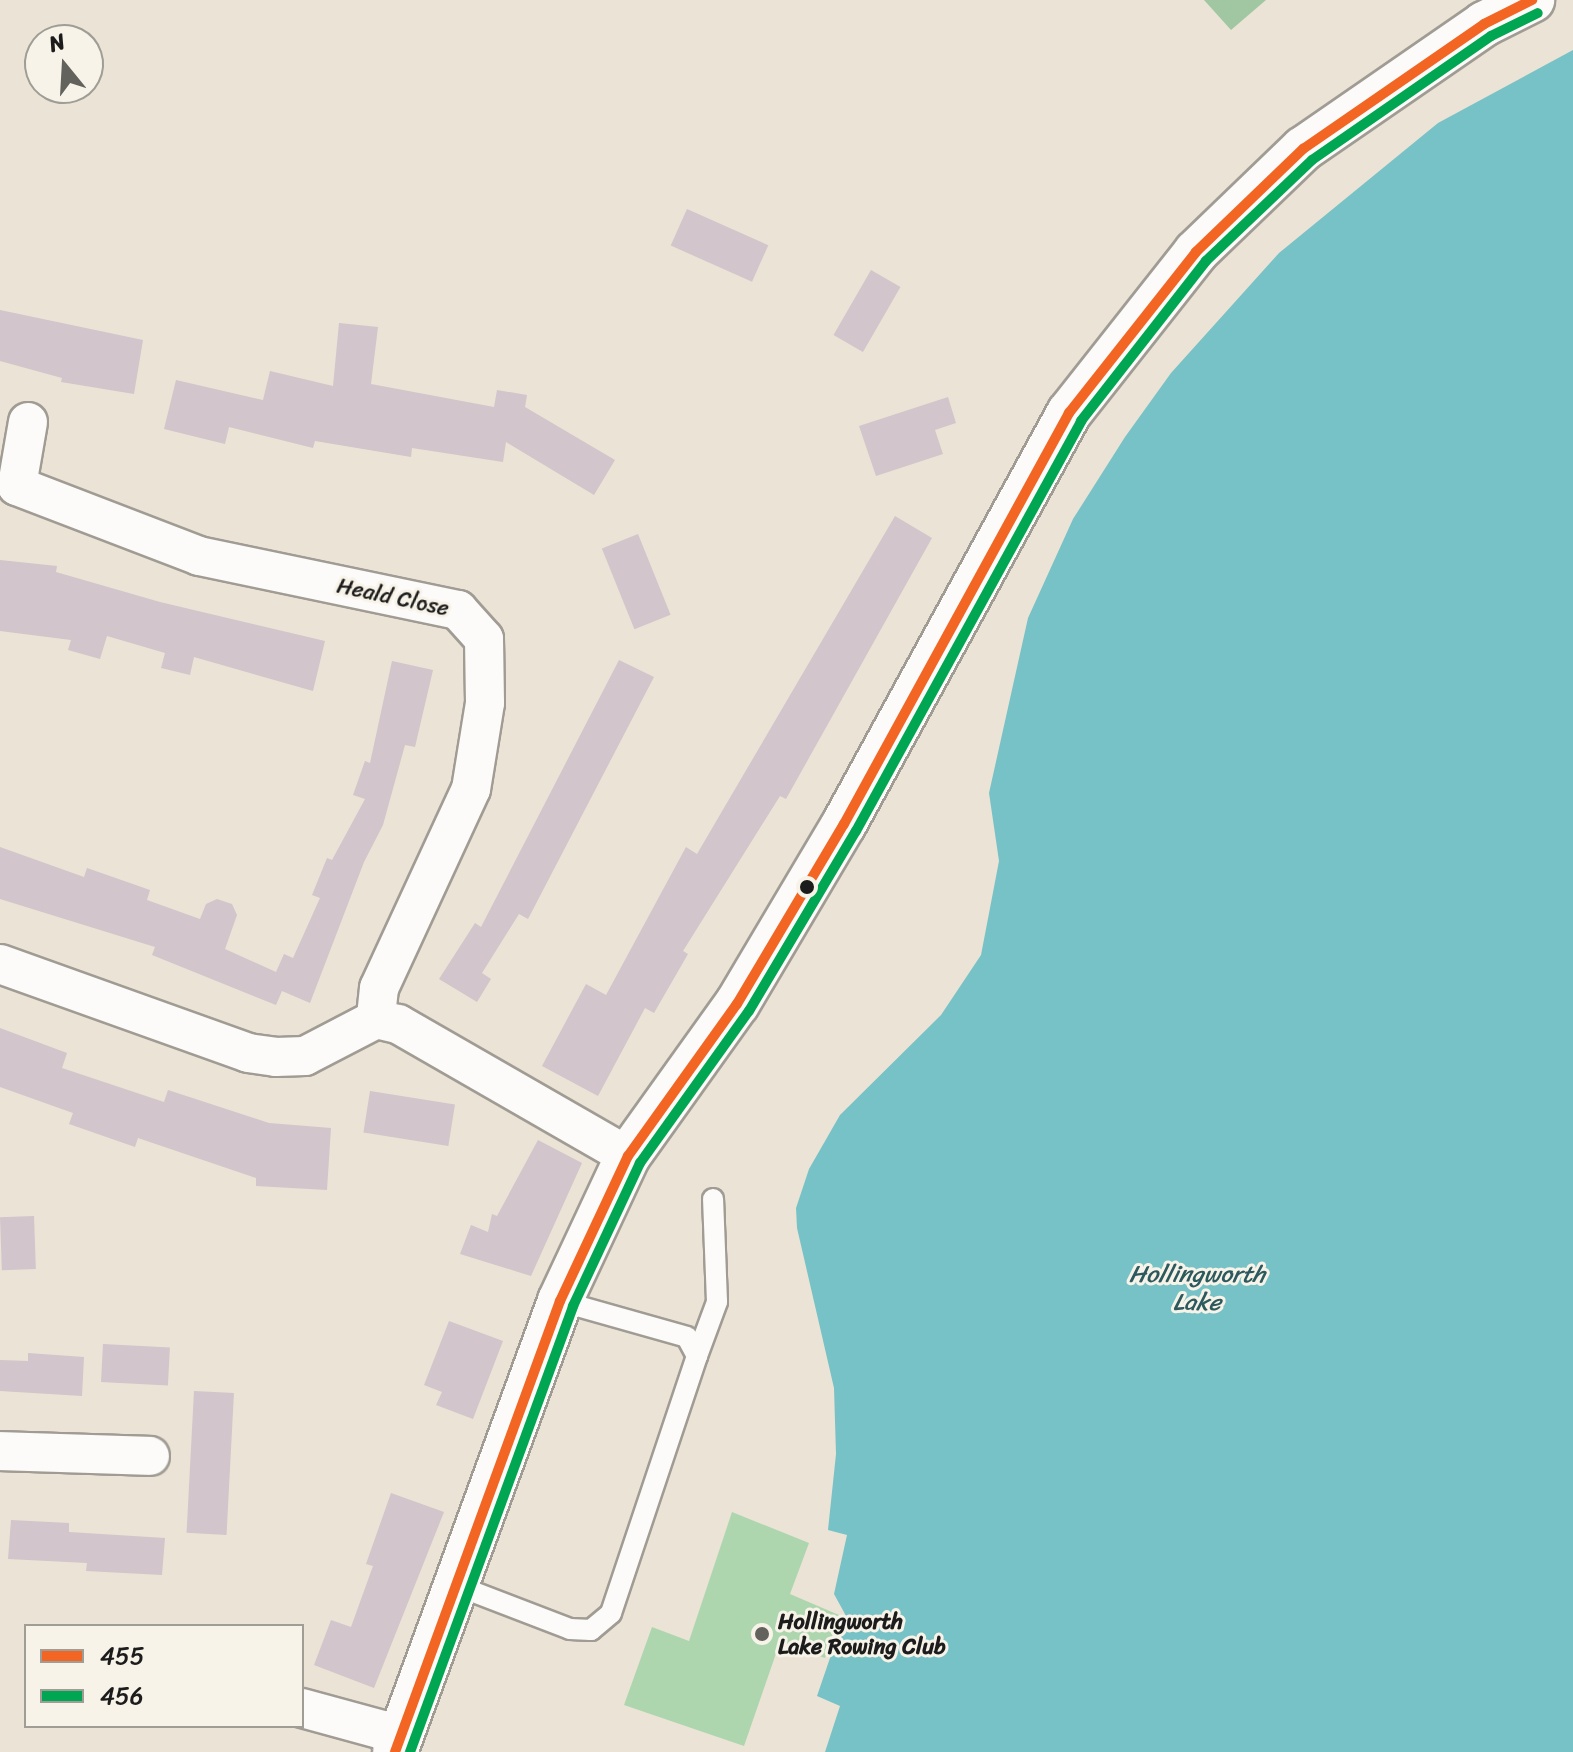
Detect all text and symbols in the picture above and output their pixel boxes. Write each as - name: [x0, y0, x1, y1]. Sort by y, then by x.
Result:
- text: N: [44, 22, 70, 64]
- north arrow: [24, 24, 104, 104]
- street label: Heald Close: [334, 572, 452, 622]
- unlabelled marker: [799, 879, 815, 895]
- water label: Hollingworth Lake: [1129, 1261, 1265, 1317]
- place label: Hollingworth Lake Rowing Club: [778, 1608, 946, 1660]
- legend: [24, 1624, 304, 1728]
- marker: Hollingworth Lake Rowing Club: [753, 1625, 771, 1643]
- text: 455: [100, 1635, 144, 1677]
- text: 456: [100, 1675, 143, 1717]

